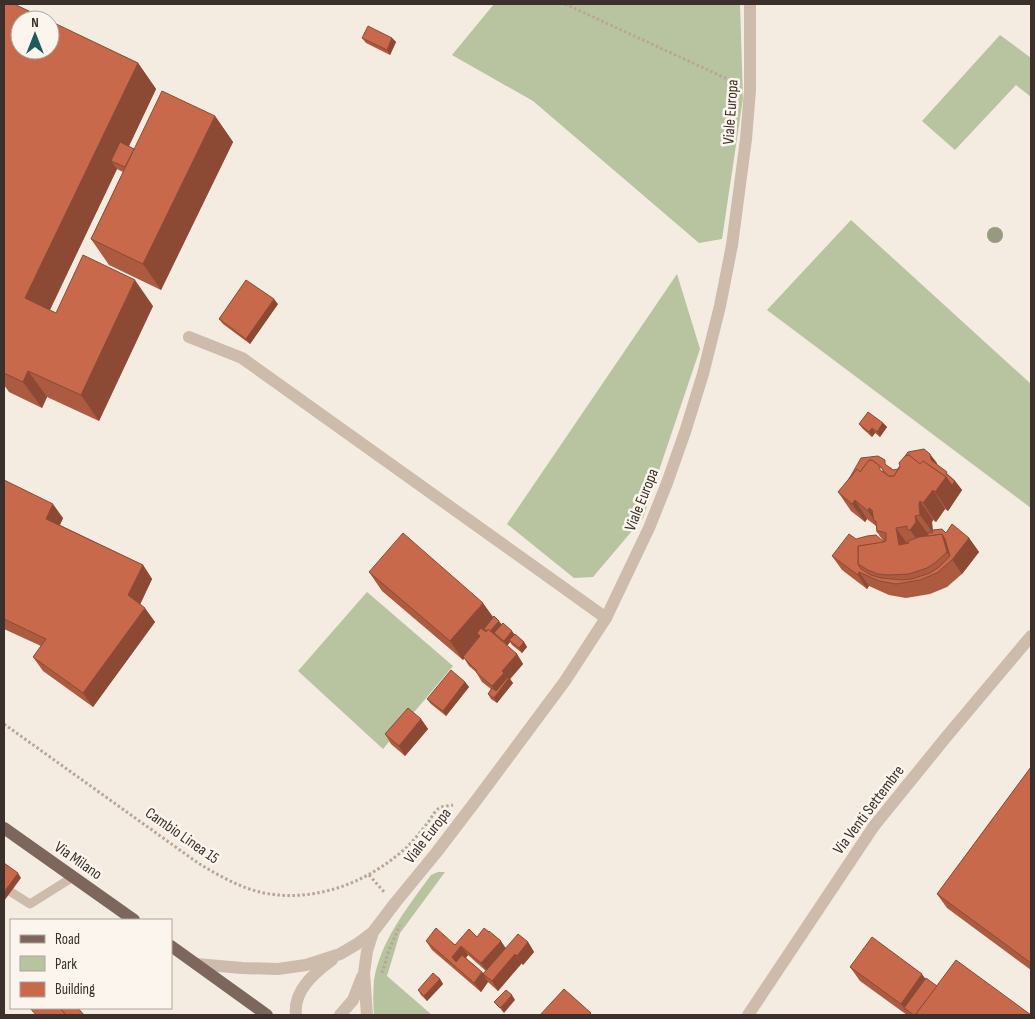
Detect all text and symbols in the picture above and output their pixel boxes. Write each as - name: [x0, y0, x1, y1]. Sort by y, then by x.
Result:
- north arrow: [10, 10, 60, 60]
- text: N: [31, 14, 39, 31]
- street label: Viale Europa: [719, 79, 743, 145]
- street label: Viale Europa: [621, 466, 663, 534]
- street label: Via Venti Settembre: [829, 762, 909, 858]
- street label: Cambio Linea 15: [141, 804, 223, 868]
- street label: Viale Europa: [400, 804, 456, 868]
- street label: Via Milano: [50, 838, 106, 884]
- legend: [10, 919, 172, 1009]
- text: Road: [55, 930, 80, 949]
- text: Park: [55, 955, 77, 974]
- text: Building: [55, 980, 95, 999]

